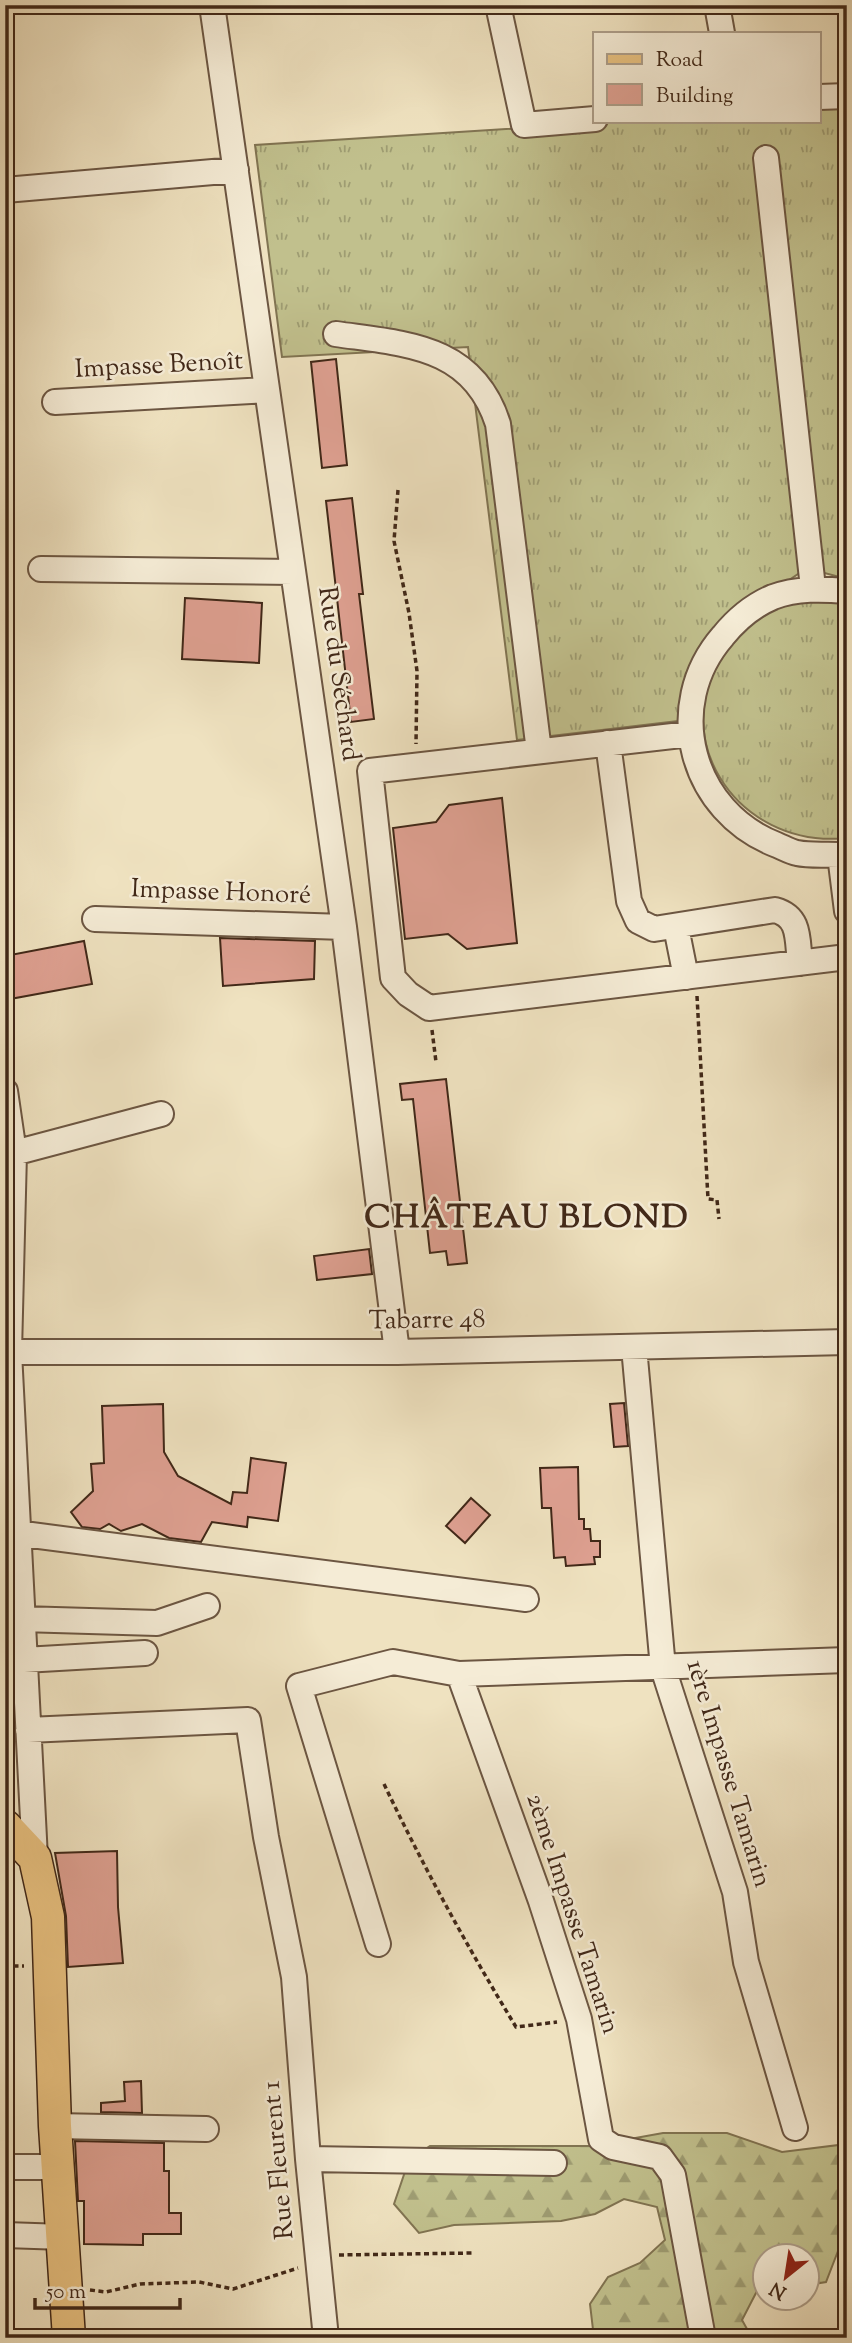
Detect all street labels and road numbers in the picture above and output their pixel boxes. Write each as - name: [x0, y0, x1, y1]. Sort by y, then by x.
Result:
- street label: Impasse Benoît: [74, 343, 244, 389]
- street label: Rue du Séchard: [307, 584, 369, 764]
- street label: Impasse Honoré: [130, 871, 312, 915]
- street label: Tabarre 48: [368, 1301, 486, 1341]
- street label: 1ère Impasse Tamarin: [676, 1656, 780, 1892]
- street label: 2ème Impasse Tamarin: [516, 1789, 628, 2039]
- street label: Rue Fleurent 1: [254, 2079, 304, 2241]

